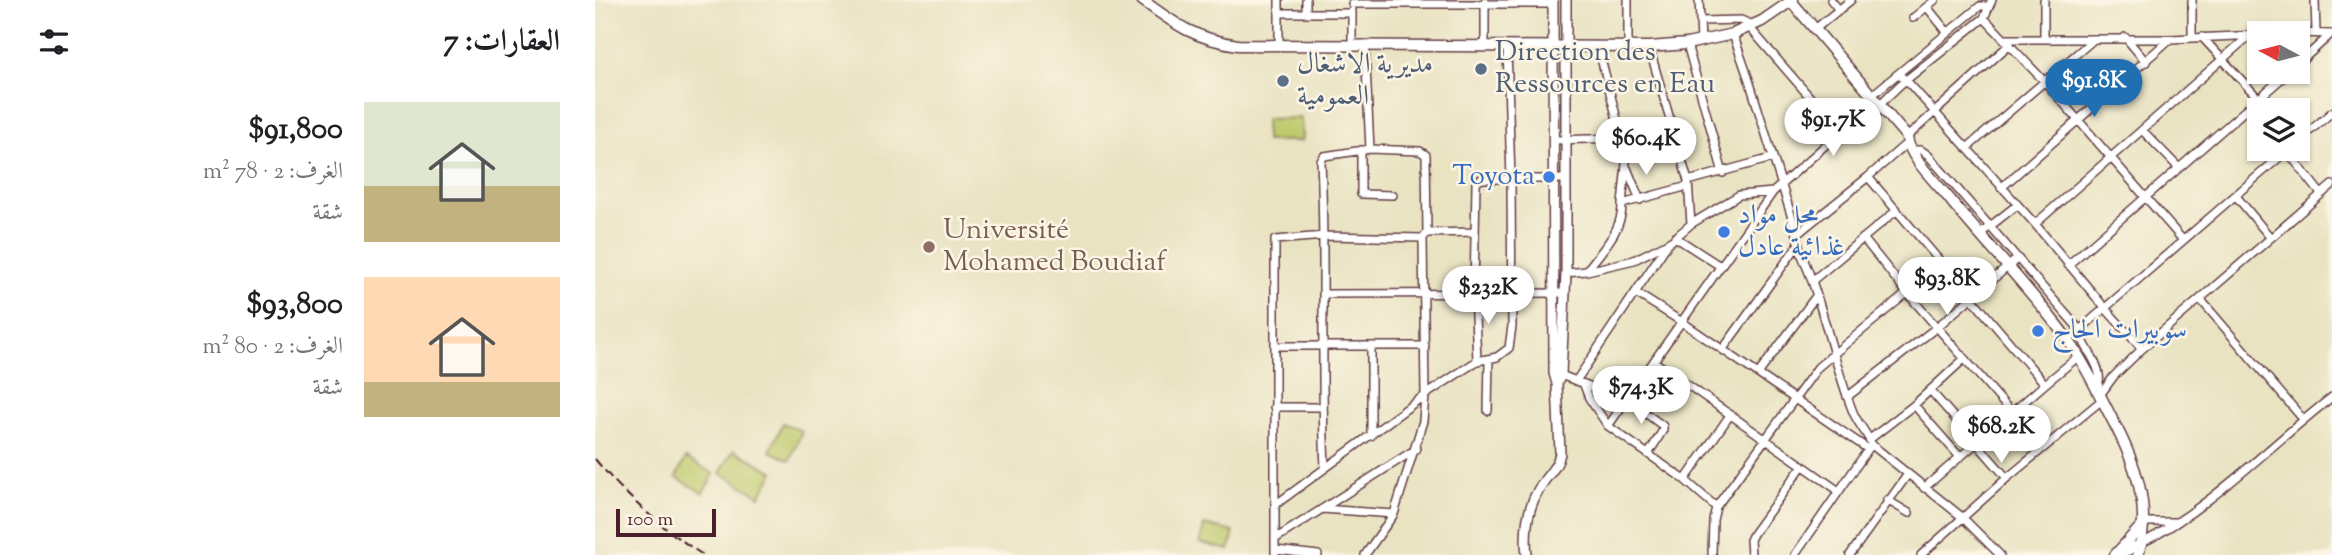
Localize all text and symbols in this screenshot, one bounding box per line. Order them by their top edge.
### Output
text: العقارات: 7 [444,21,560,64]
north arrow [2247,21,2310,84]
map controls [2247,21,2310,161]
icon: filters [35,23,73,61]
place label: Direction des Ressources en Eau [1495,33,1715,105]
place label: مديرية الاشغال العمومية [1297,45,1433,117]
pin: $91.8K [2037,60,2151,119]
marker: Direction des Ressources en Eau [1473,61,1489,77]
text: $91.8K [2061,65,2127,98]
marker: مديرية الاشغال العمومية [1275,73,1291,89]
button: layers [2247,98,2310,161]
pin: $91.7K [1776,99,1890,158]
text: $91.7K [1800,104,1866,137]
text: $91,800 [248,109,343,152]
pin: $60.4K [1589,118,1703,177]
text: $60.4K [1611,123,1681,156]
icon: home [420,130,504,214]
text: الغرف: 2 · 78 m² [203,156,343,189]
place label: Toyota [1452,157,1535,197]
marker: Toyota [1541,169,1557,185]
place label: محل مواد غذائية عادل [1738,196,1845,268]
text: شقة [313,197,343,230]
place label: Université Mohamed Boudiaf [943,211,1167,283]
marker: محل مواد غذائية عادل [1716,224,1732,240]
marker: Université Mohamed Boudiaf [921,239,937,255]
pin: $93.8K [1890,258,2004,317]
text: $93.8K [1914,263,1980,296]
pin: $232K [1439,266,1537,326]
text: $232K [1458,272,1518,305]
text: $93,800 [246,284,343,327]
icon: home [420,305,504,389]
place label: سوبيرات الحاج [2052,311,2187,354]
marker: سوبيرات الحاج [2030,323,2046,339]
text: الغرف: 2 · 80 m² [202,331,343,364]
pin: $74.3K [1584,366,1698,426]
text: شقة [313,372,343,405]
text: $74.3K [1608,372,1674,405]
pin: $68.2K [1944,406,2058,465]
text: $68.2K [1967,411,2035,444]
scale bar [616,506,716,538]
text: 100 m [627,507,673,534]

